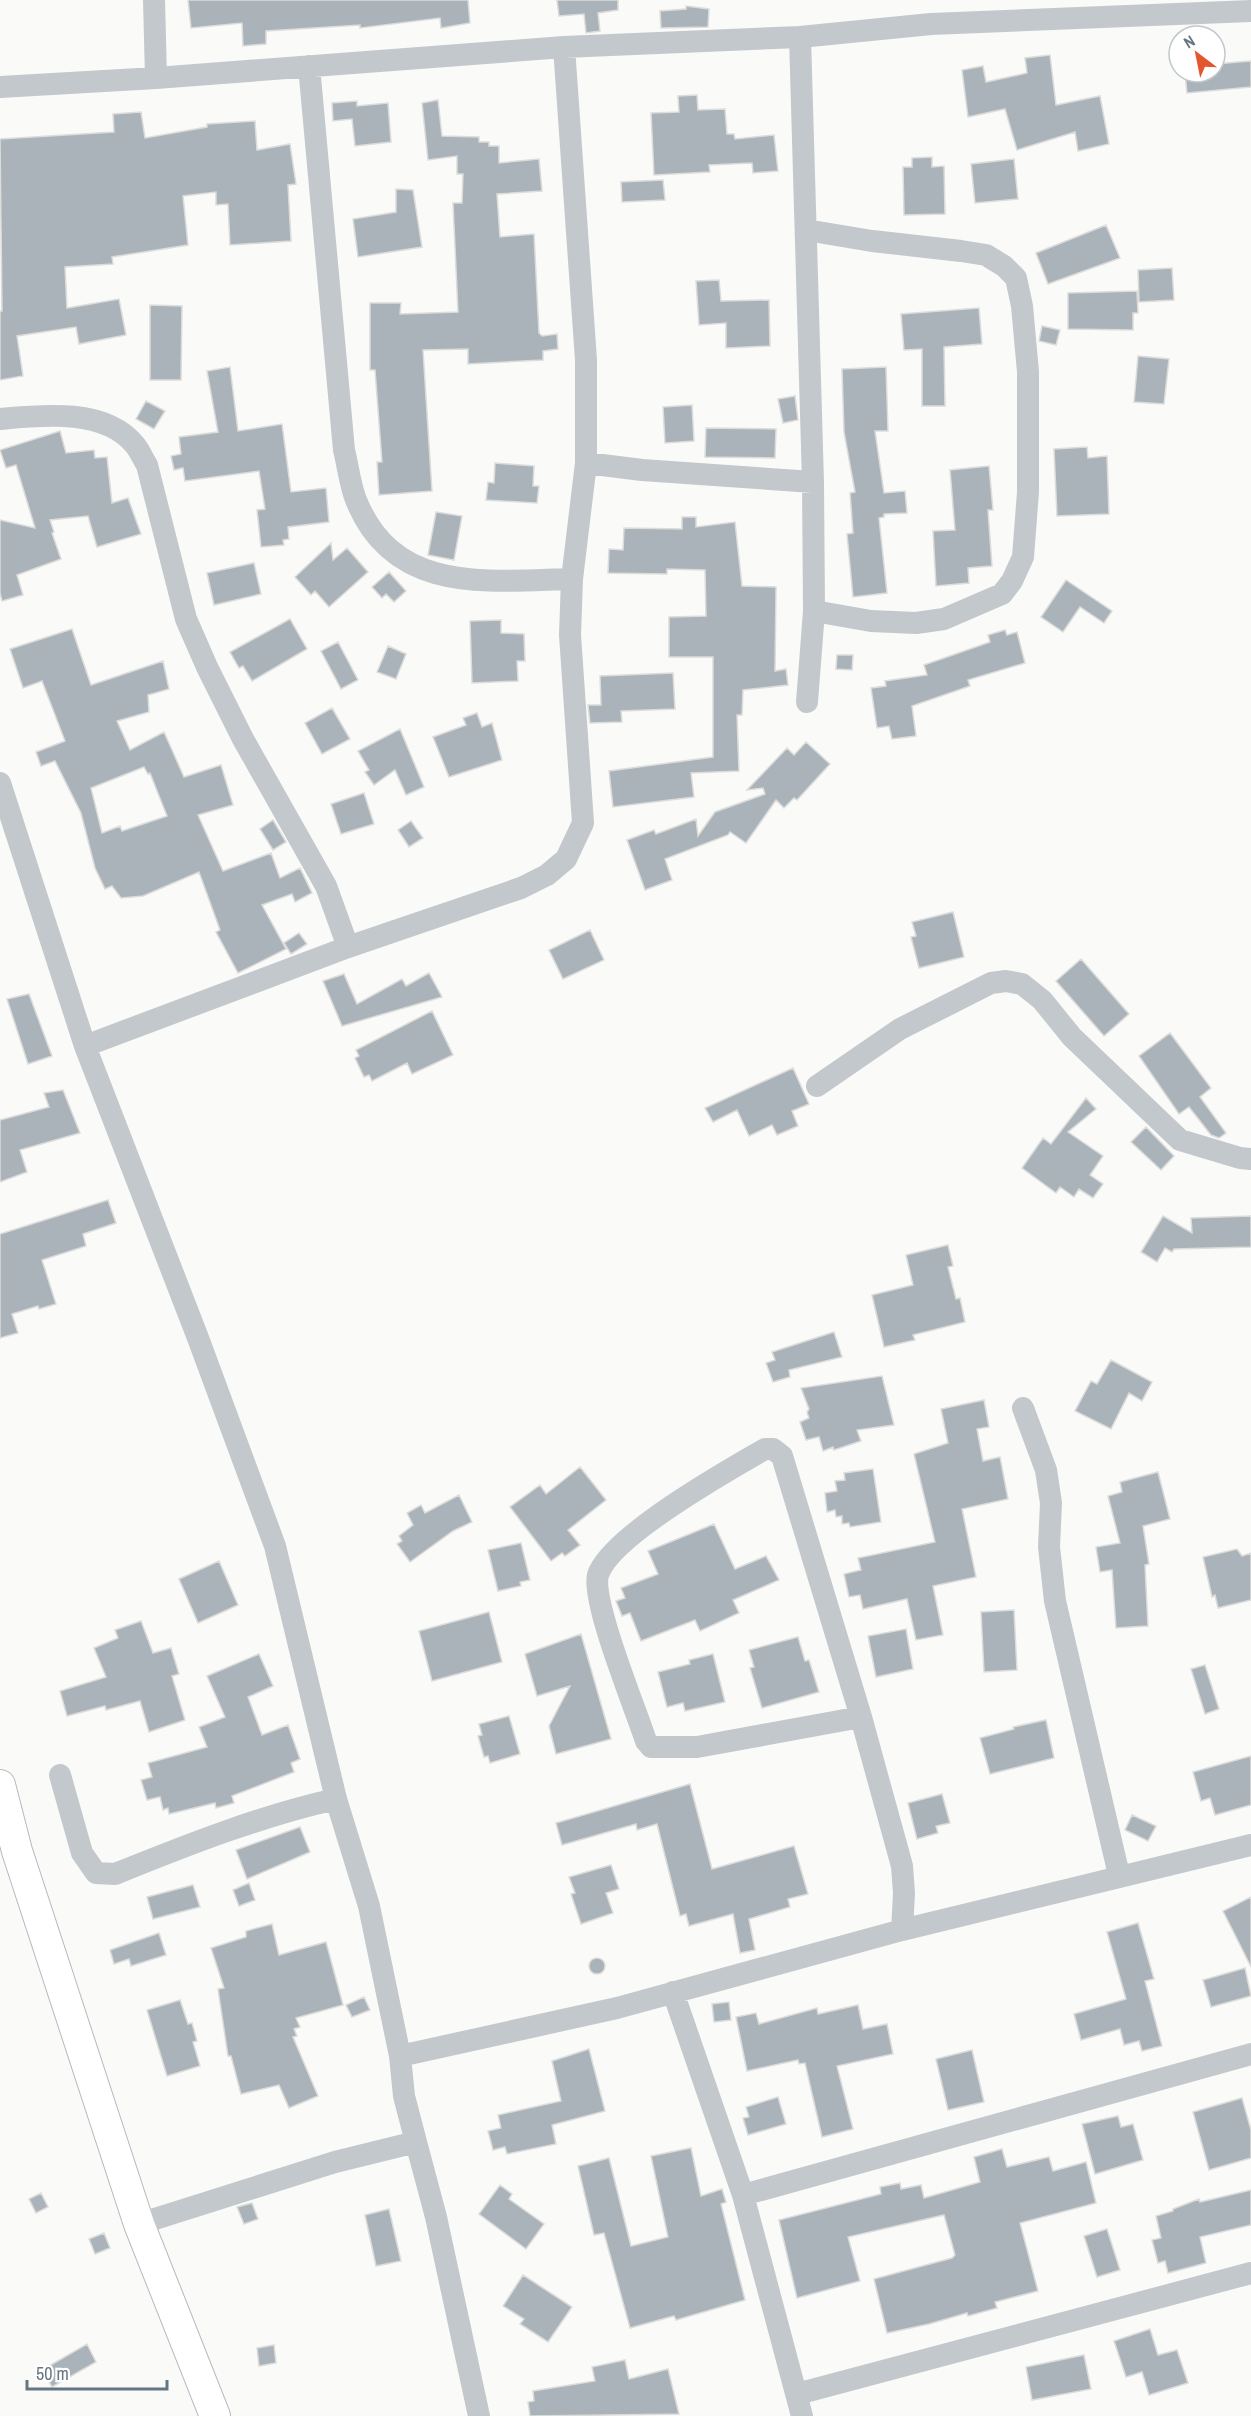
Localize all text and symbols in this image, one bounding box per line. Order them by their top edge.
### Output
north arrow [1167,24,1227,84]
text: N [1179,29,1199,53]
scale bar [27,2353,166,2391]
text: 50 m [36,2361,69,2386]

